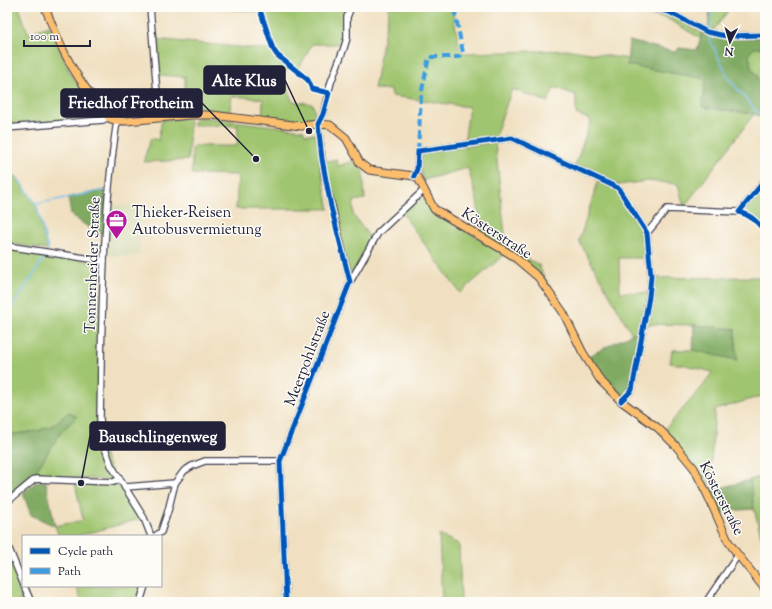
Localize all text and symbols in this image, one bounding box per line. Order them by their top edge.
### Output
scale bar [24,22,90,48]
north arrow [710,22,750,62]
text: 100 m [30,28,59,46]
text: N [724,43,735,59]
callout: Alte Klus [204,66,285,94]
text: Alte Klus [211,71,277,94]
callout: Friedhof Frotheim [61,89,202,117]
text: Friedhof Frotheim [68,93,195,116]
street label: Tonnenheider Straße [81,197,106,334]
place label: Thieker-Reisen Autobusvermietung [132,203,262,241]
street label: Kösterstraße [457,204,536,265]
office icon: Thieker-Reisen Autobusvermietung [104,208,130,241]
street label: Meerpohlstraße [280,308,336,409]
callout: Bauschlingenweg [90,422,225,450]
text: Bauschlingenweg [99,427,217,450]
street label: Kösterstraße [693,458,748,539]
legend [22,535,162,587]
text: Cycle path [58,543,113,561]
text: Path [58,563,81,581]

